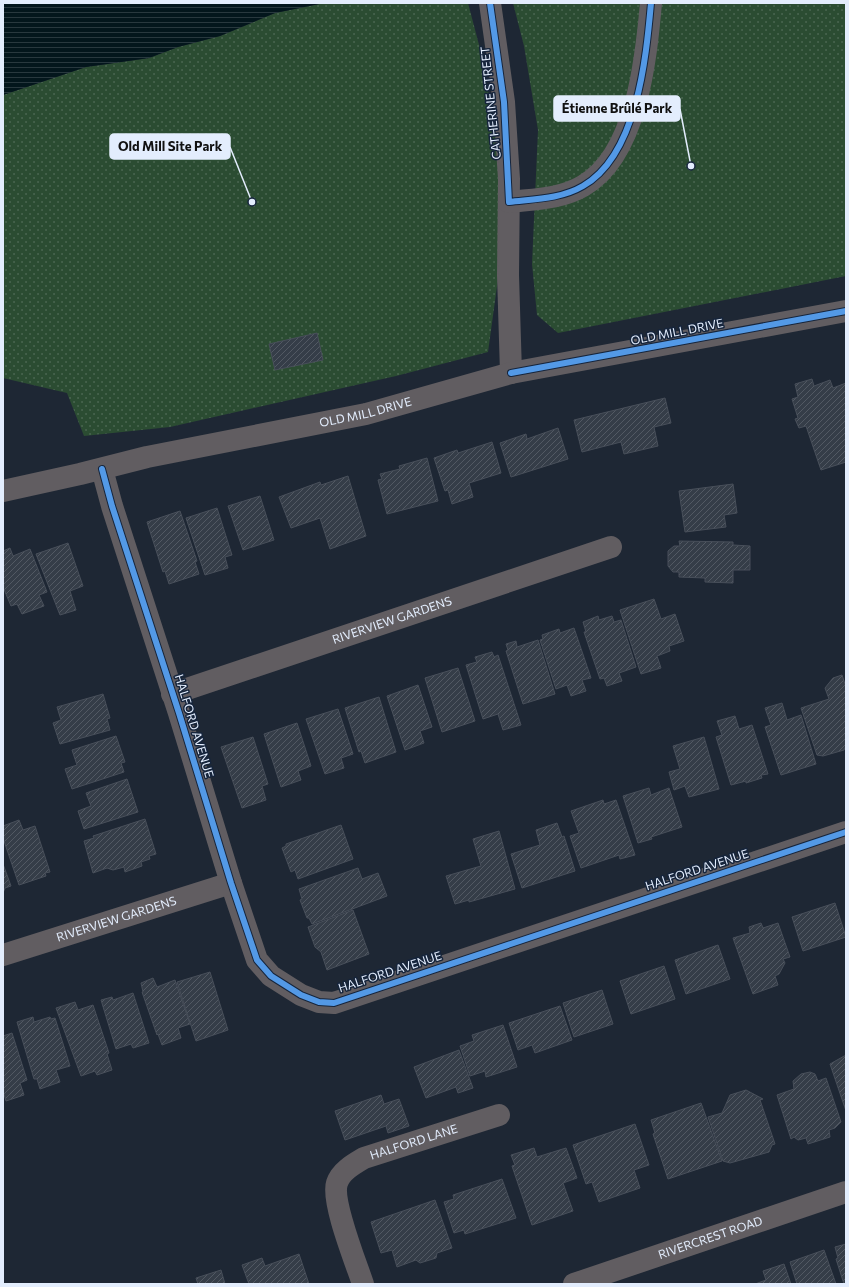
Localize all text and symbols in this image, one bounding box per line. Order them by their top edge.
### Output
street label: CATHERINE STREET [477,46,503,160]
callout: Étienne Brûlé Park [554,96,680,121]
text: Étienne Brûlé Park [562,100,673,116]
callout: Old Mill Site Park [110,134,230,159]
text: Old Mill Site Park [118,138,223,154]
street label: OLD MILL DRIVE [629,315,724,347]
street label: OLD MILL DRIVE [318,394,413,429]
street label: RIVERVIEW GARDENS [330,593,453,646]
street label: HALFORD AVENUE [173,672,217,779]
street label: HALFORD AVENUE [643,846,750,892]
street label: RIVERVIEW GARDENS [54,893,178,944]
street label: HALFORD AVENUE [336,948,443,994]
street label: HALFORD LANE [368,1121,459,1162]
street label: RIVERCREST ROAD [656,1213,764,1261]

